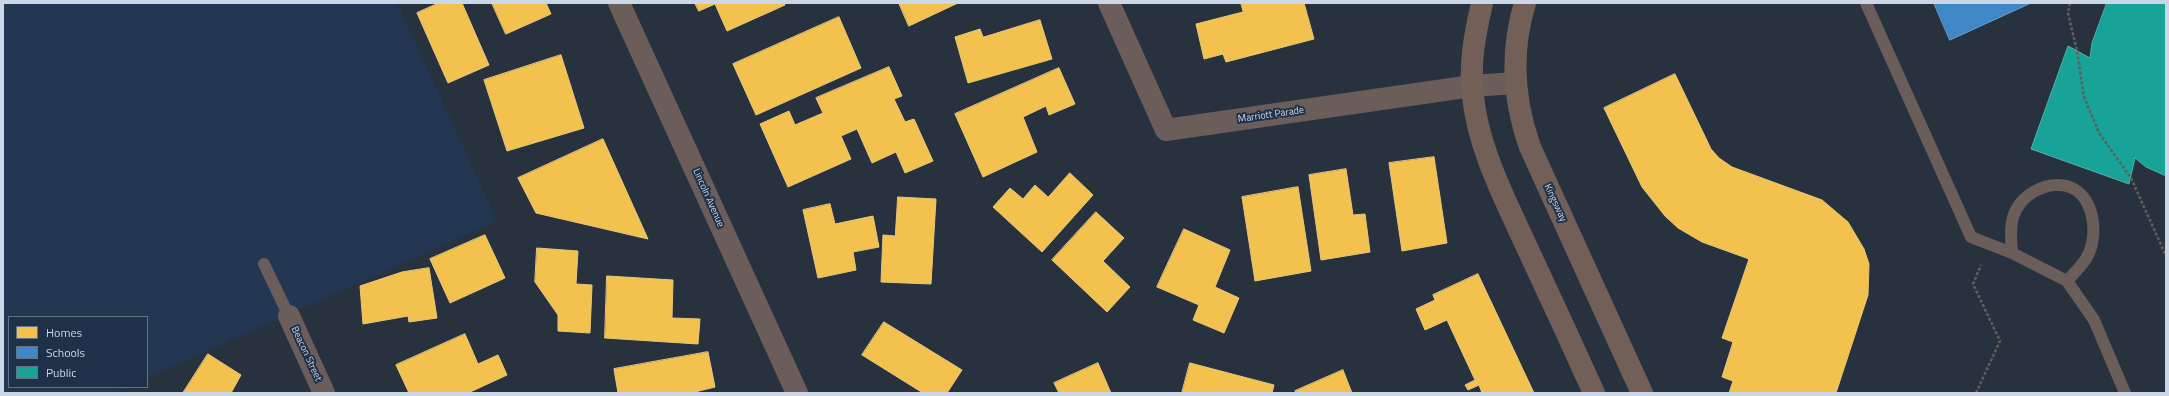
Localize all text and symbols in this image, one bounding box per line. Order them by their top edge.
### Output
street label: Marriott Parade [1237,104,1305,126]
street label: Lincoln Avenue [690,167,726,229]
street label: Kingsway [1541,182,1569,224]
legend [8,316,148,388]
text: Homes [46,323,82,342]
street label: Beacon Street [288,325,324,383]
text: Schools [46,343,85,362]
text: Public [46,363,76,382]

